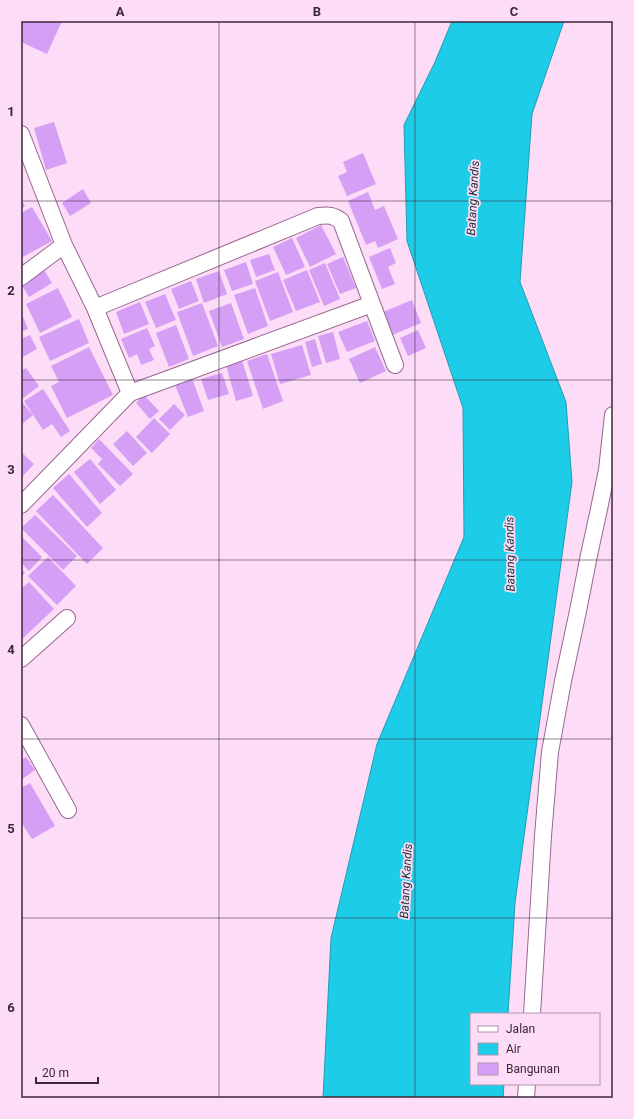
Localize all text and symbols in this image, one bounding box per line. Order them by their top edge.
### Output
text: A [116,4,125,19]
text: B [313,4,321,19]
text: C [510,4,519,19]
text: 1 [7,104,15,119]
water label: Batang Kandis [464,160,482,236]
text: 2 [7,283,15,298]
text: 3 [7,462,15,477]
water label: Batang Kandis [502,516,518,592]
text: 4 [7,642,15,657]
text: 5 [7,821,15,836]
water label: Batang Kandis [397,843,415,919]
text: 6 [7,1000,15,1015]
legend [470,1013,600,1085]
text: Jalan [506,1022,535,1036]
text: Air [506,1042,521,1056]
scale bar [36,1059,98,1085]
text: Bangunan [506,1062,560,1076]
text: 20 m [42,1066,69,1080]

